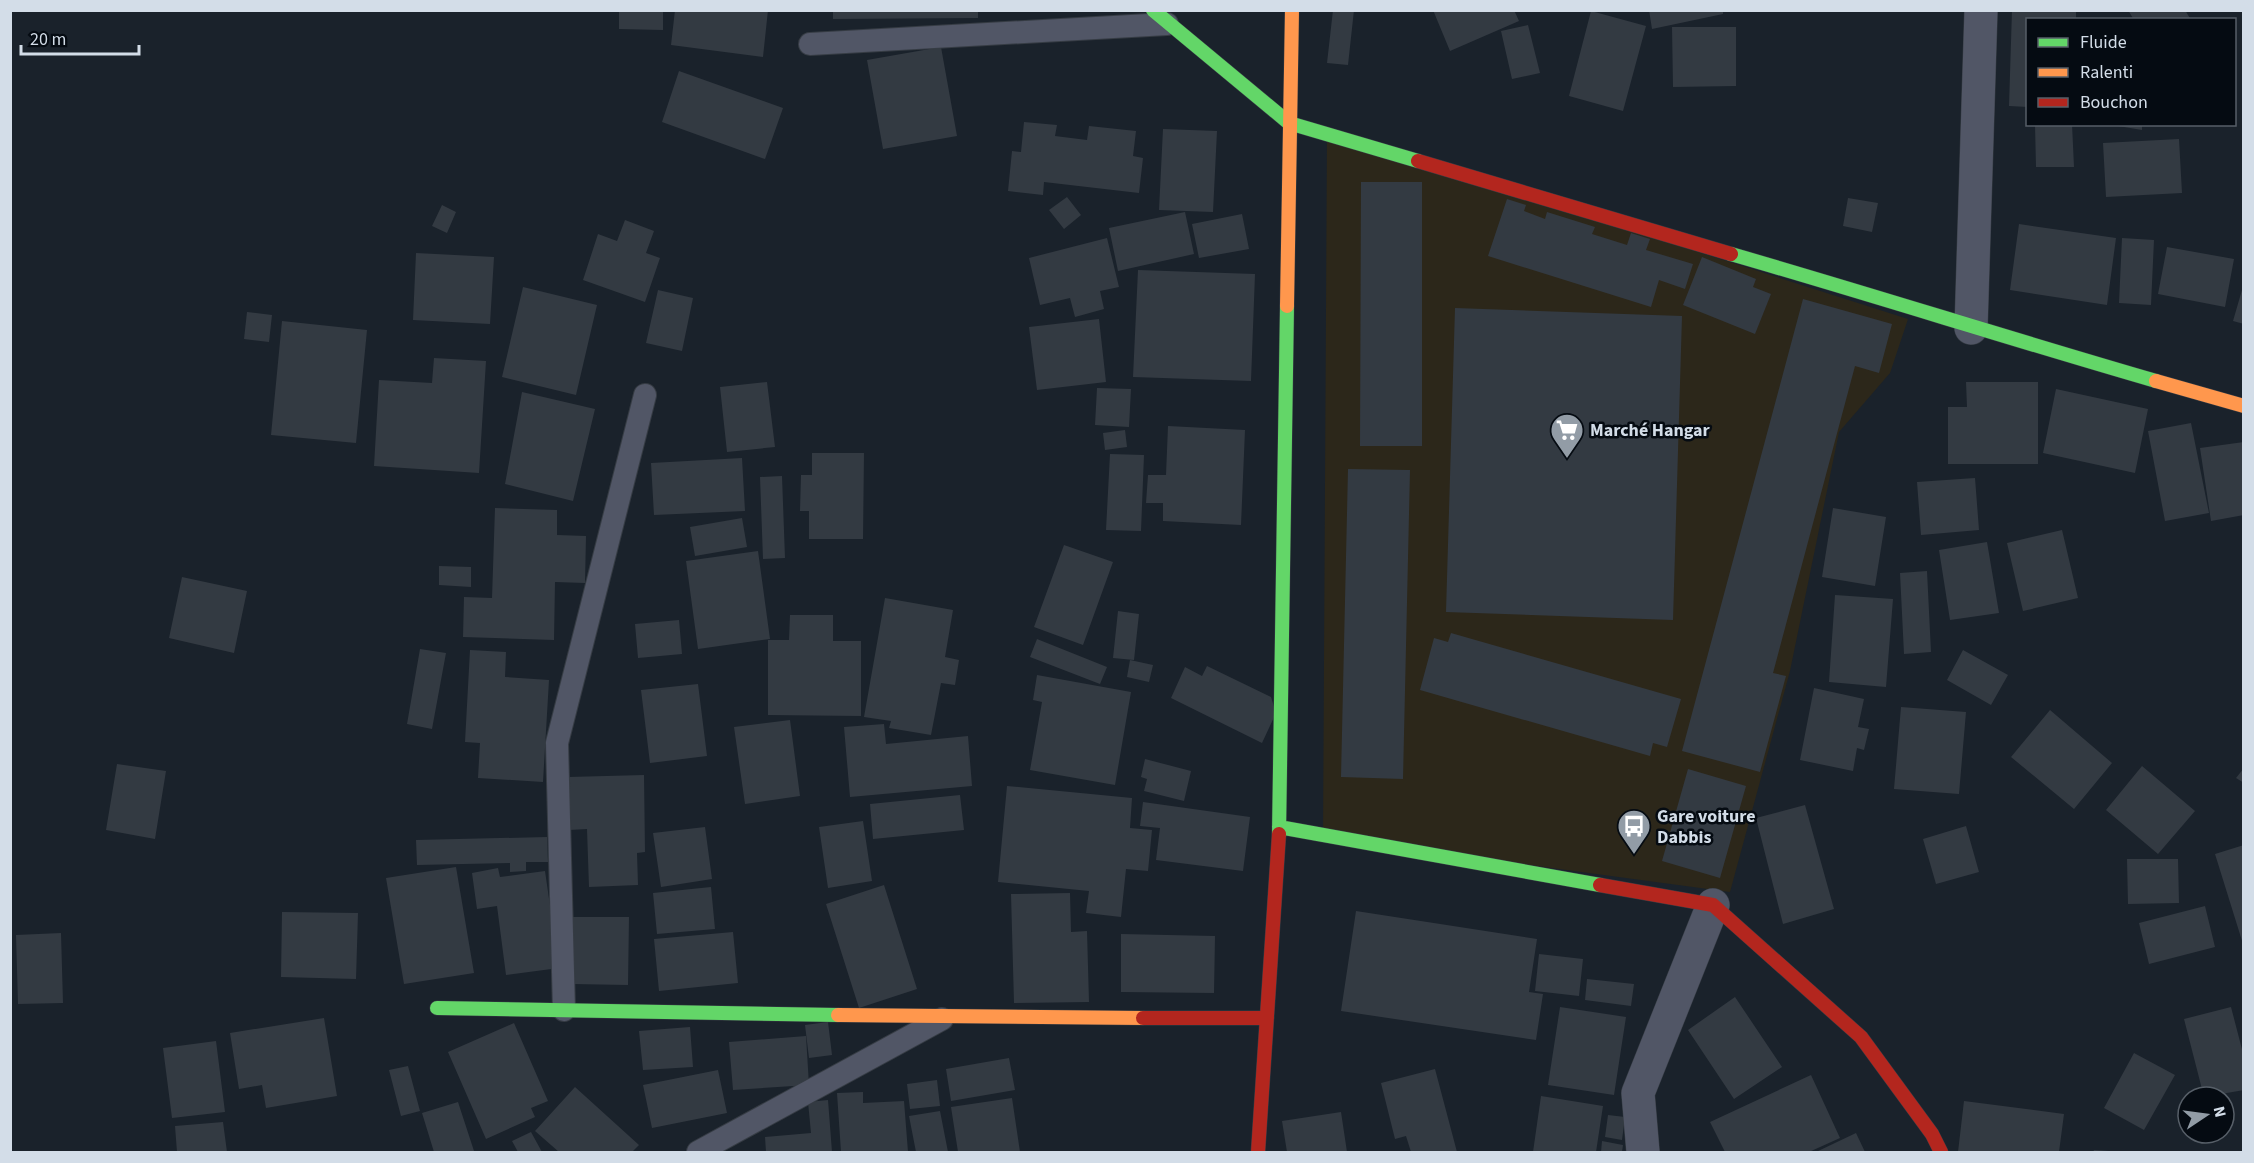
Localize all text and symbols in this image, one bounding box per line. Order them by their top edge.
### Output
scale bar [21,18,140,56]
legend [2026,18,2236,126]
text: 20 m [30,27,66,52]
text: Fluide [2080,30,2127,55]
text: Ralenti [2080,60,2133,85]
text: Bouchon [2080,90,2148,115]
supermarket icon: Marché Hangar [1549,412,1585,459]
place label: Marché Hangar [1590,418,1710,443]
place label: Gare voiture Dabbis [1657,804,1756,850]
bus stop icon: Gare voiture Dabbis [1616,808,1652,855]
north arrow [2176,1085,2236,1145]
text: N [2208,1104,2232,1120]

